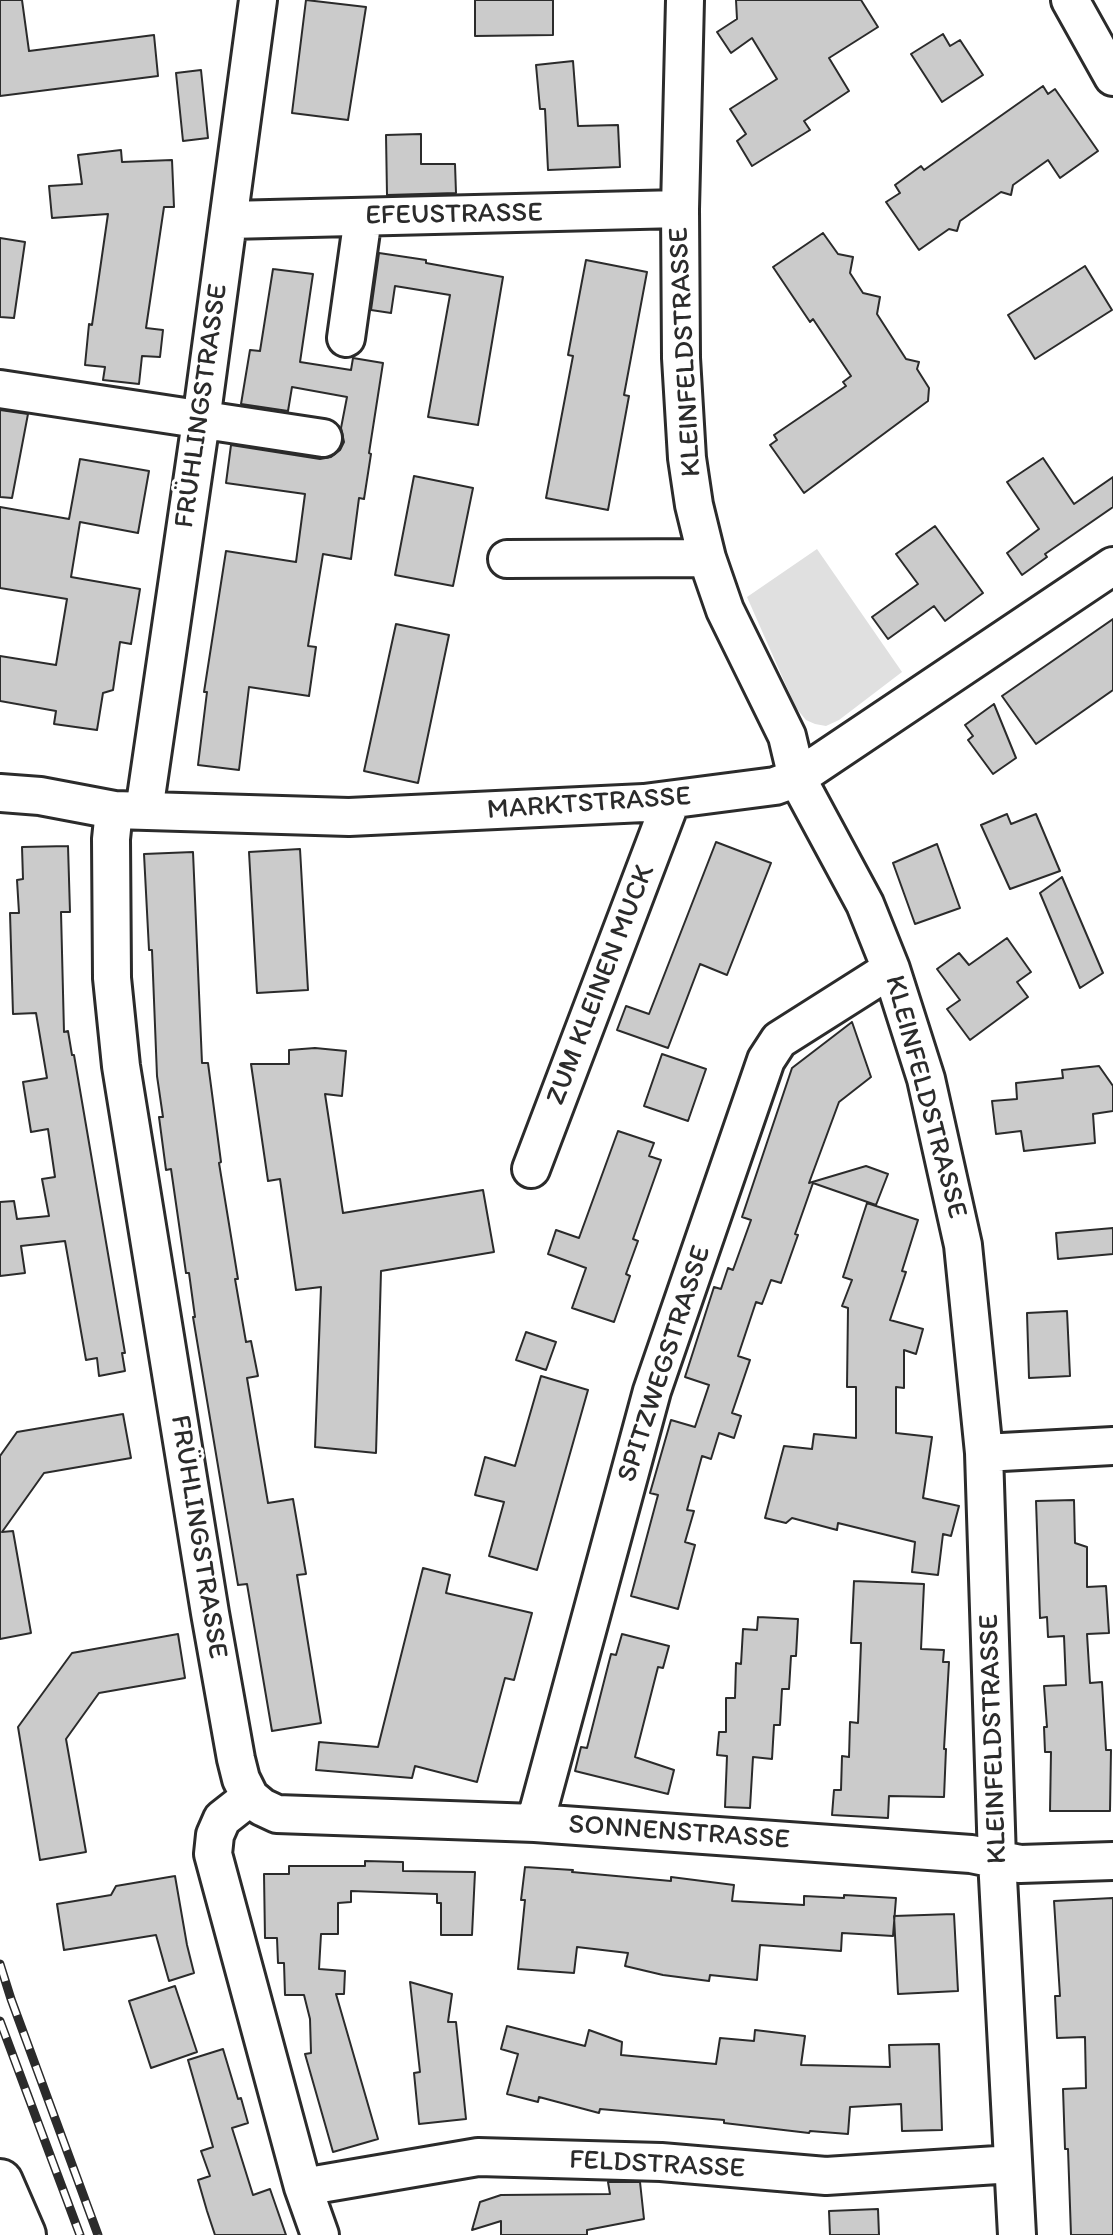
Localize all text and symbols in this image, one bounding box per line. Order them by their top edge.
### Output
street label: EFEUSTRASSE [365,197,543,233]
street label: KLEINFELDSTRASSE [663,226,709,478]
street label: FRÜHLINGSTRASSE [168,282,236,530]
street label: MARKTSTRASSE [486,780,692,828]
street label: ZUM KLEINEN MUCK [540,860,662,1110]
street label: KLEINFELDSTRASSE [876,972,974,1222]
street label: SPITZWEGSTRASSE [611,1242,719,1486]
street label: FRÜHLINGSTRASSE [162,1413,234,1661]
street label: KLEINFELDSTRASSE [973,1614,1015,1864]
street label: SONNENSTRASSE [567,1809,791,1857]
street label: FELDSTRASSE [568,2144,746,2186]

